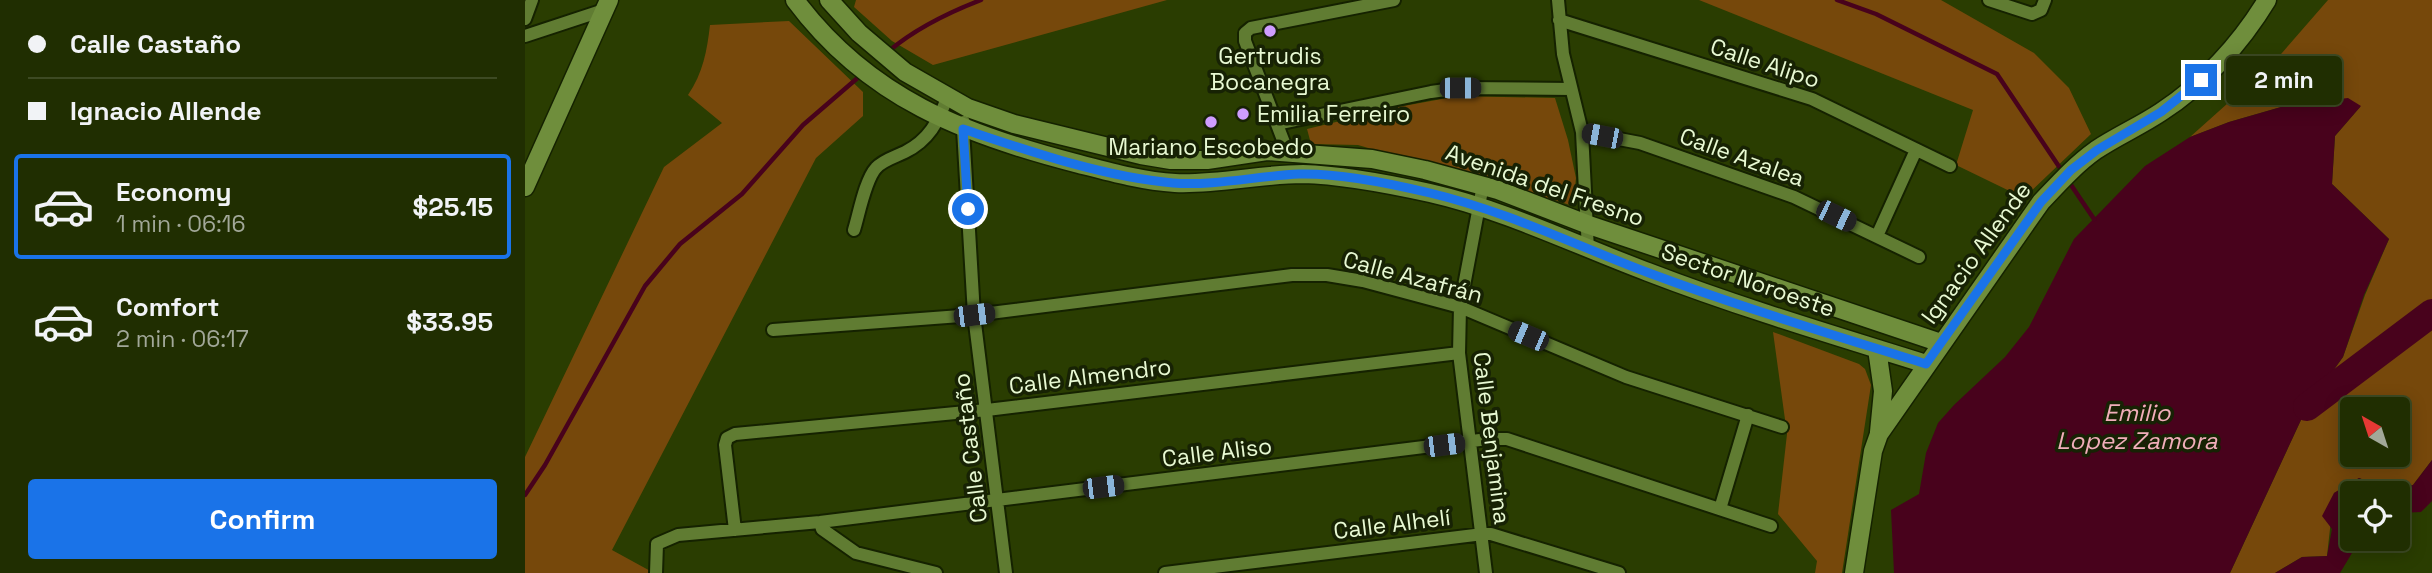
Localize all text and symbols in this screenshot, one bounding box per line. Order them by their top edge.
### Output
marker: Gertrudis Bocanegra [1262,23,1278,39]
text: Calle Castaño [70,27,241,61]
street label: Calle Alipo [1707,31,1823,95]
place label: Gertrudis Bocanegra [1210,41,1330,97]
callout: 2 min [2225,56,2341,104]
route end [2185,64,2217,96]
text: 2 min [2254,65,2314,95]
car [1440,78,1482,99]
text: Ignacio Allende [70,94,262,128]
place label: Emilia Ferreiro [1257,99,1410,129]
marker: Emilia Ferreiro [1235,106,1251,122]
marker: Mariano Escobedo [1203,114,1219,130]
street label: Calle Azalea [1676,121,1808,193]
car [1580,122,1625,150]
place label: Mariano Escobedo [1108,132,1314,162]
street label: Avenida del Fresno [1442,137,1648,233]
icon: car [32,175,95,238]
text: Economy [116,175,232,209]
street label: Ignacio Allende [1914,176,2038,330]
text: $25.15 [412,190,493,224]
route start [952,193,984,225]
car [1813,197,1860,235]
text: 1 min · 06:16 [116,209,246,239]
street label: Sector Noroeste [1657,236,1839,324]
street label: Calle Azafrán [1340,244,1486,310]
icon: car [32,290,95,353]
text: Comfort [116,290,219,324]
car [952,302,997,328]
text: $33.95 [406,305,493,339]
car [1505,318,1552,354]
text: 2 min · 06:17 [116,324,249,354]
street label: Calle Benjamina [1467,350,1517,526]
street label: Calle Almendro [1007,351,1173,401]
street label: Calle Castaño [946,371,994,525]
water label: Emilio Lopez Zamora [2056,397,2218,456]
north arrow [2340,397,2410,467]
map controls [2340,397,2410,551]
street label: Calle Aliso [1160,430,1274,474]
car [1422,432,1467,458]
car [1081,474,1126,500]
button: Confirm [28,479,497,559]
button: locate [2340,481,2410,551]
street label: Calle Alhelí [1332,502,1453,546]

